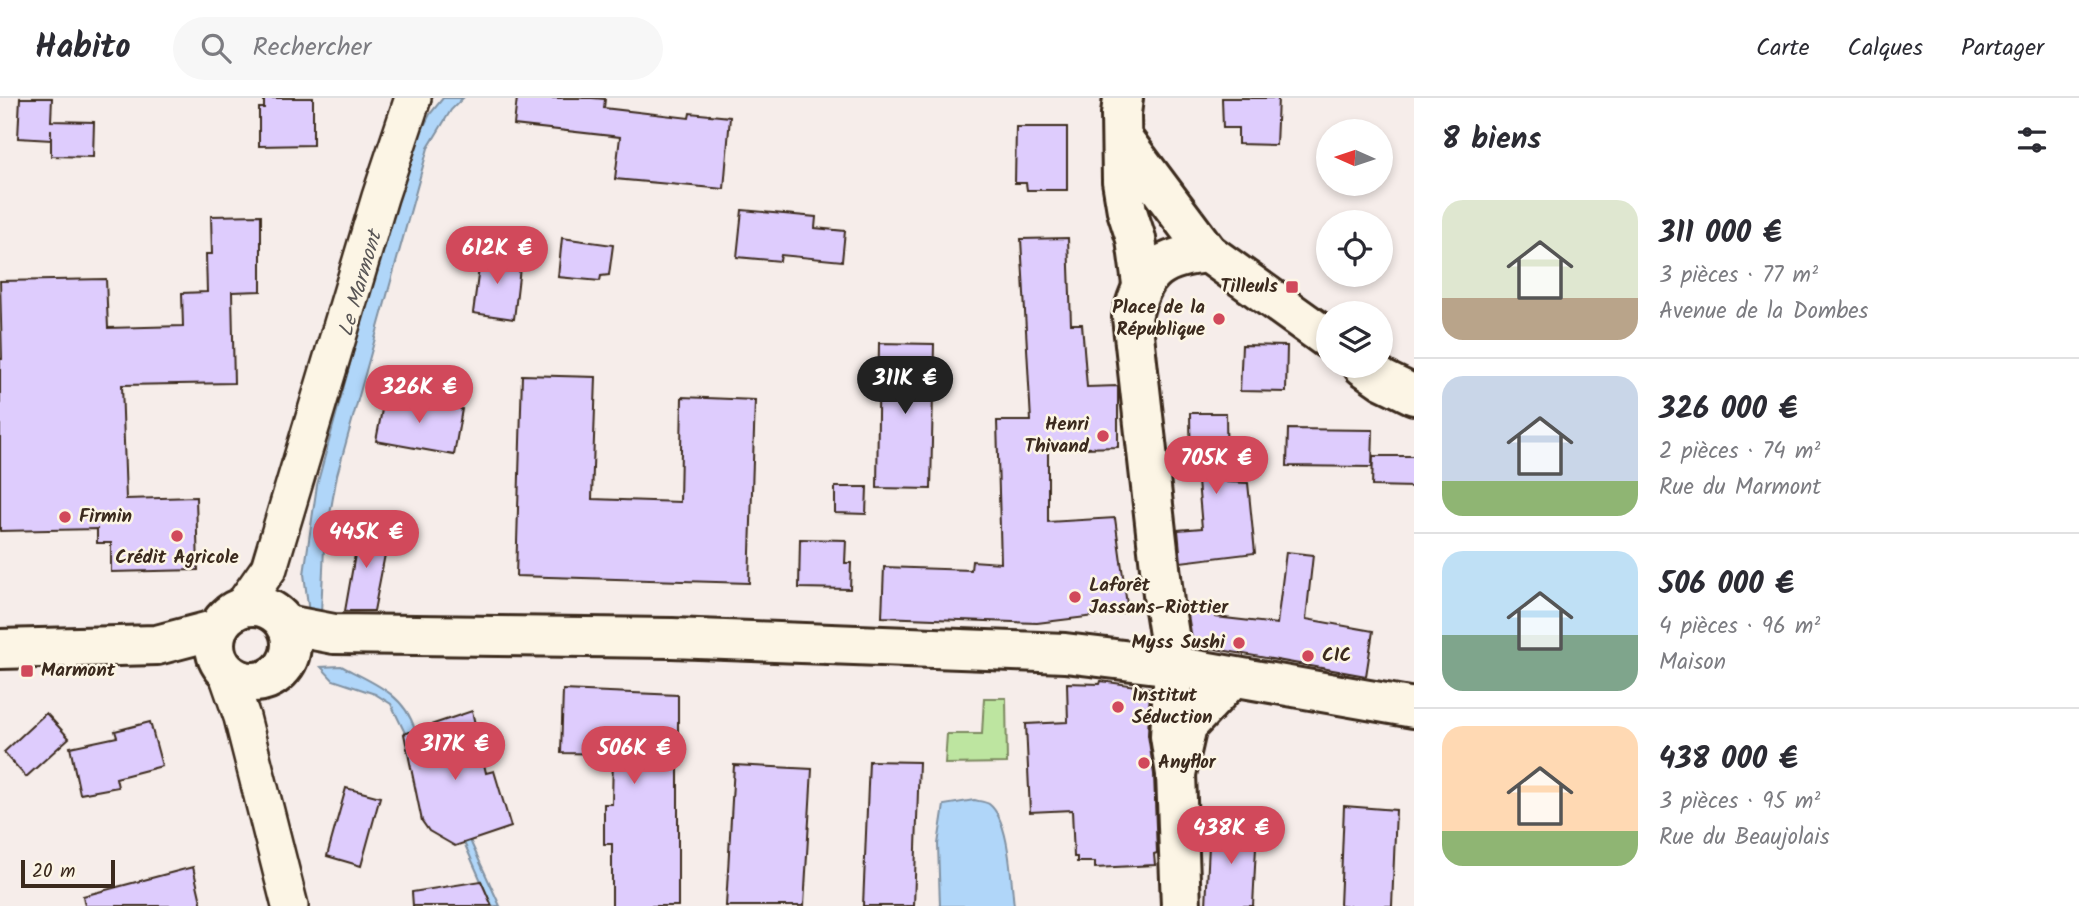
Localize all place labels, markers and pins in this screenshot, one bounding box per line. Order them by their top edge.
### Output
pin: 612K € [440,226,554,286]
place label: Tilleuls [1220,272,1278,302]
marker: Tilleuls [1284,279,1300,295]
place label: Place de la République [1112,293,1205,345]
marker: Place de la République [1211,311,1227,327]
pin: 311K € [848,356,962,416]
pin: 326K € [362,366,476,425]
place label: Henri Thivand [1025,410,1090,462]
marker: Henri Thivand [1095,428,1111,444]
pin: 705K € [1159,436,1273,496]
place label: Firmin [79,502,132,532]
marker: Firmin [57,509,73,525]
pin: 445K € [309,510,423,570]
marker: Crédit Agricole [169,528,185,544]
place label: Crédit Agricole [115,543,239,573]
place label: Laforêt Jassans-Riottier [1089,571,1229,623]
marker: Laforêt Jassans-Riottier [1067,589,1083,605]
place label: Myss Sushi [1131,628,1226,658]
marker: Myss Sushi [1231,635,1247,651]
place label: CIC [1322,641,1351,671]
marker: CIC [1300,648,1316,664]
place label: Marmont [41,656,116,686]
marker: Marmont [19,663,35,679]
place label: Institut Séduction [1132,681,1213,733]
marker: Institut Séduction [1110,699,1126,715]
pin: 317K € [398,722,512,782]
pin: 506K € [577,726,691,786]
place label: Anyflor [1158,748,1217,778]
marker: Anyflor [1136,755,1152,771]
pin: 438K € [1174,806,1288,866]

